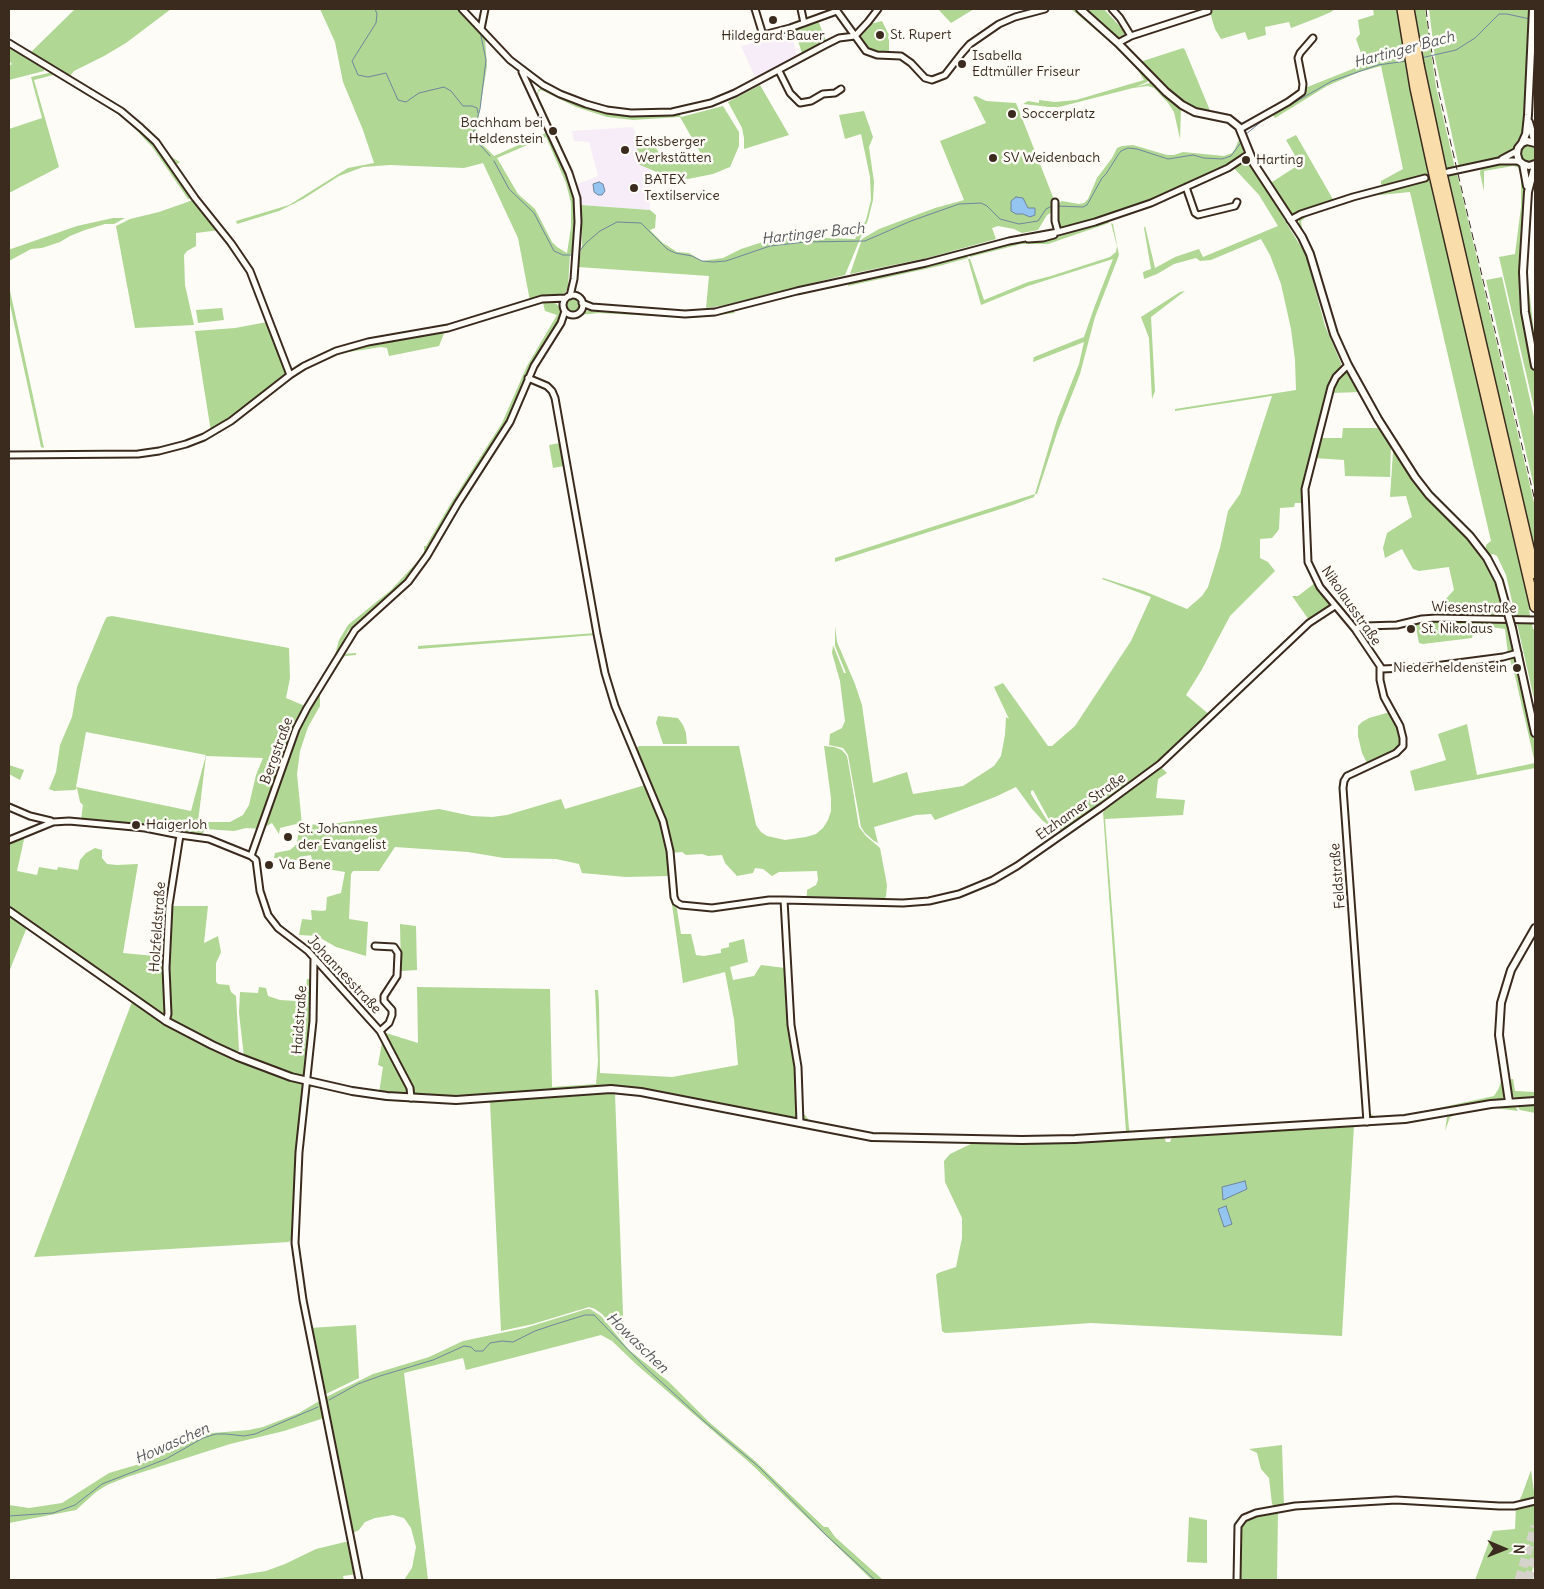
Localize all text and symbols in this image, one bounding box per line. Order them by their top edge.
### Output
marker: Hildegard Bauer [767,14,779,26]
place label: St. Rupert [890,27,951,43]
place label: Hildegard Bauer [721,28,825,44]
water label: Hartinger Bach [1352,28,1456,72]
marker: St. Rupert [874,29,886,41]
place label: Isabella Edtmüller Friseur [972,48,1080,80]
marker: Isabella Edtmüller Friseur [956,58,968,70]
place label: Soccerplatz [1022,106,1095,122]
marker: Soccerplatz [1006,108,1018,120]
place label: Bachham bei Heldenstein [461,115,543,148]
marker: Bachham bei Heldenstein [547,125,559,137]
place label: Ecksberger Werkstätten [635,134,712,166]
marker: Ecksberger Werkstätten [619,144,631,156]
place label: SV Weidenbach [1003,150,1100,166]
marker: SV Weidenbach [987,152,999,164]
place label: Harting [1256,152,1304,168]
marker: Harting [1240,154,1252,166]
place label: BATEX Textilservice [644,172,720,204]
marker: BATEX Textilservice [628,182,640,194]
water label: Hartinger Bach [761,220,865,248]
street label: Nikolausstraße [1317,563,1385,649]
street label: Wiesenstraße [1431,599,1517,617]
place label: St. Nikolaus [1421,621,1493,637]
marker: St. Nikolaus [1405,623,1417,635]
place label: Niederheldenstein [1393,660,1507,676]
marker: Niederheldenstein [1511,662,1523,674]
street label: Bergstraße [257,715,297,787]
street label: Etzhamer Straße [1033,770,1129,844]
place label: Haigerloh [146,817,207,833]
marker: Haigerloh [130,819,142,831]
place label: St. Johannes der Evangelist [298,821,386,854]
marker: St. Johannes der Evangelist [282,831,294,843]
street label: Feldstraße [1327,842,1349,910]
place label: Va Bene [279,857,331,873]
marker: Va Bene [263,859,275,871]
street label: Holzfeldstraße [146,881,170,973]
street label: Johannesstraße [303,932,385,1018]
street label: Haidstraße [289,985,311,1055]
water label: Howaschen [602,1309,672,1377]
water label: Howaschen [132,1420,212,1468]
north arrow [1479,1524,1529,1574]
text: N [1510,1544,1528,1554]

